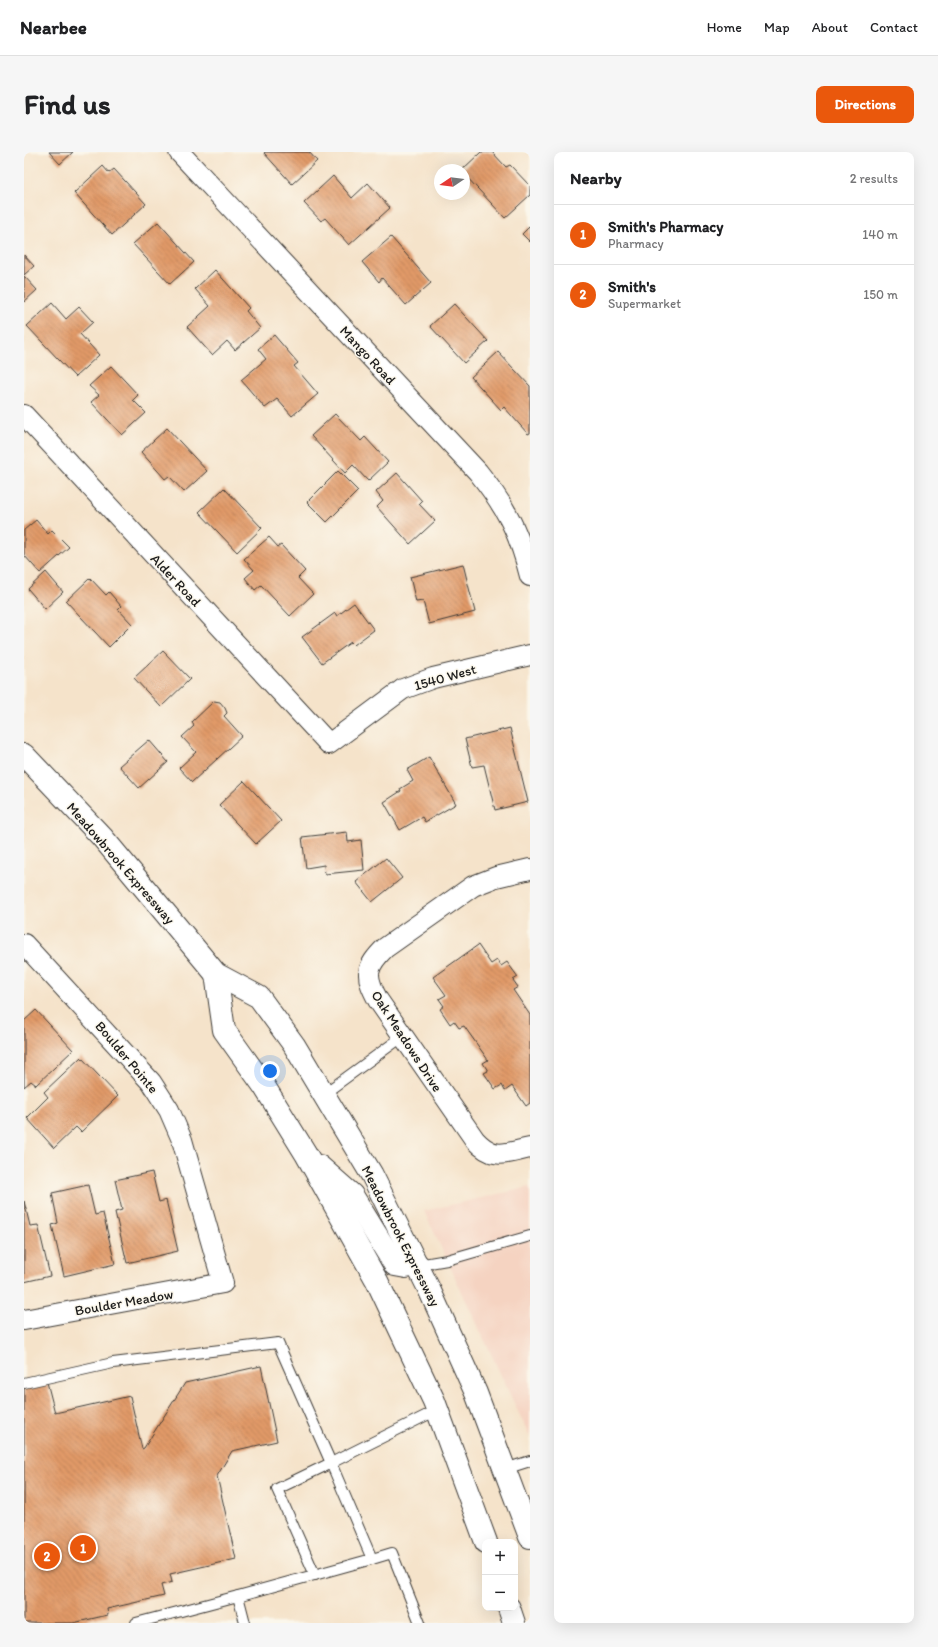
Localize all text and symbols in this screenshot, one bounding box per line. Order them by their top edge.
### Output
text: Nearbee [20,16,87,39]
text: Home [707,19,742,36]
text: Map [764,19,790,36]
text: About [812,19,848,36]
text: Contact [870,19,918,36]
button: Directions [816,86,914,123]
text: Find us [24,87,111,121]
north arrow [434,164,470,200]
text: Nearby [570,168,622,188]
text: 2 results [850,171,898,186]
text: Smith's Pharmacy [608,218,723,236]
text: 1 [580,227,586,242]
text: 140 m [862,227,898,242]
text: Pharmacy [608,236,664,251]
text: Smith's [608,278,656,296]
text: 2 [580,287,586,302]
text: 150 m [863,287,898,302]
text: Supermarket [608,296,681,311]
street label: Mango Road [336,322,399,389]
street label: Alder Road [147,550,205,611]
street label: 1540 West [412,661,478,694]
street label: Meadowbrook Expressway [63,799,178,928]
street label: Oak Meadows Drive [367,987,446,1095]
street label: Boulder Pointe [92,1018,162,1097]
your location [260,1061,280,1081]
street label: Meadowbrook Expressway [358,1163,444,1310]
street label: Boulder Meadow [74,1285,175,1320]
pin: 1 [70,1533,96,1563]
map controls [482,1539,518,1611]
button: + [482,1539,518,1575]
pin: 2 [34,1541,60,1571]
button: − [482,1575,518,1611]

